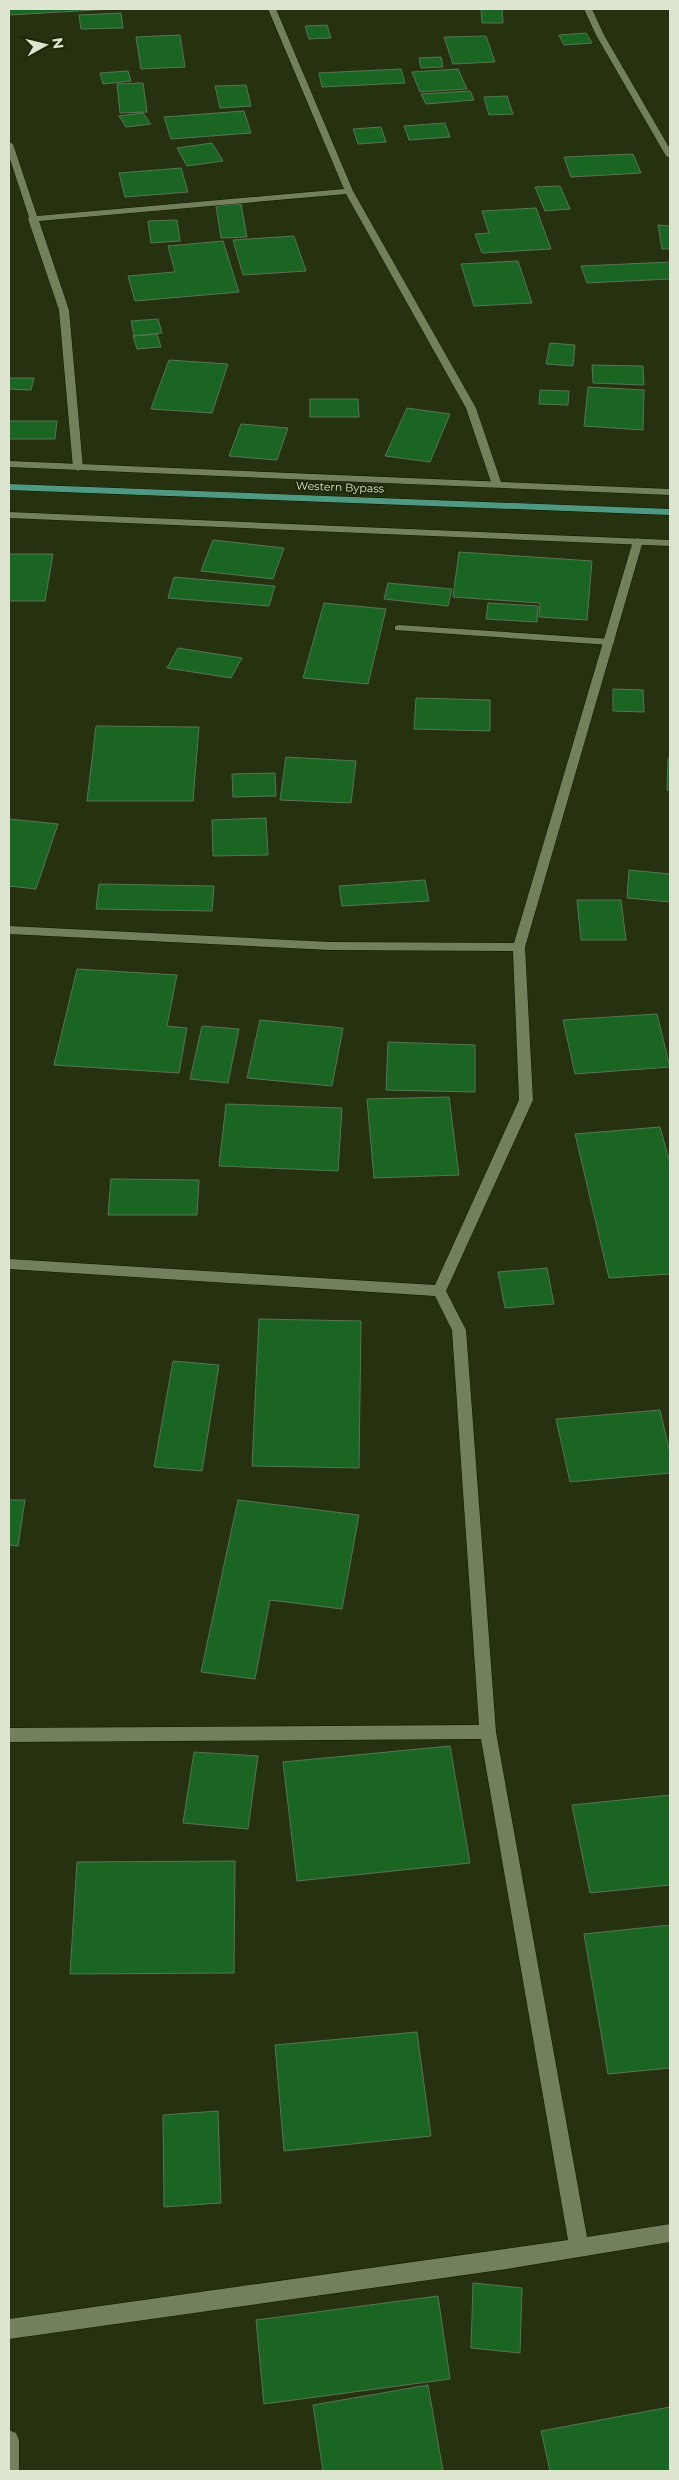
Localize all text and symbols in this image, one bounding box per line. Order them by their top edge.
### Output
north arrow [20,20,70,70]
text: N [48,36,68,50]
street label: Western Bypass [296,478,385,496]

